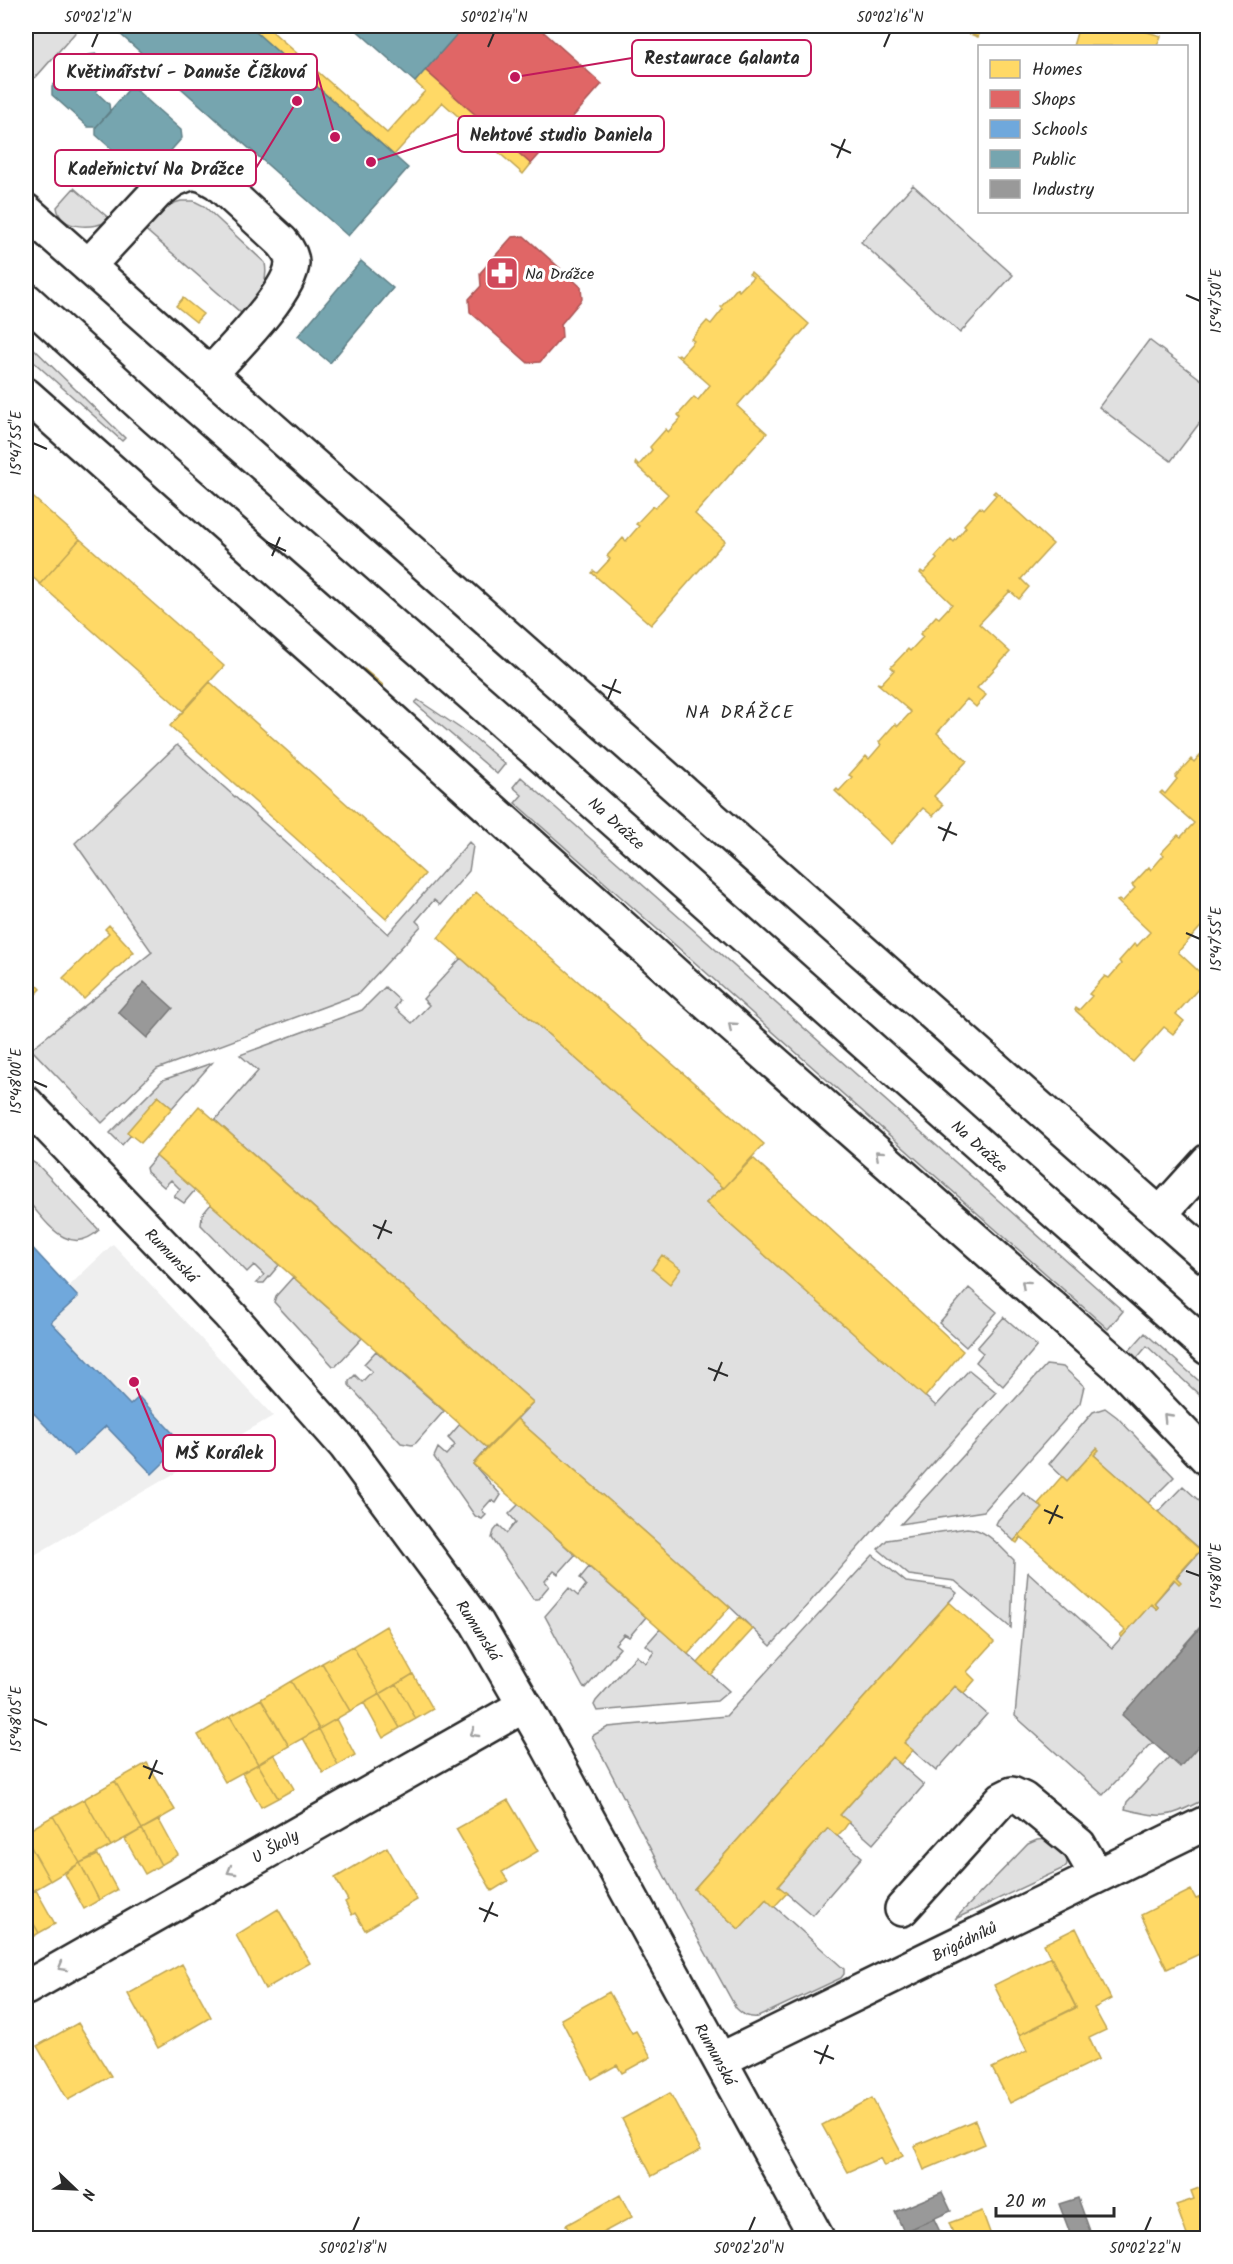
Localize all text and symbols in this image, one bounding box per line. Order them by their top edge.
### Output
text: 50°02'12"N [64,6,132,30]
text: 50°02'14"N [460,6,528,30]
text: 50°02'16"N [856,6,924,30]
callout: Restaurace Galanta [632,40,811,76]
text: Restaurace Galanta [644,45,800,74]
legend [978,45,1188,213]
callout: Květinářství - Danuše Čížková [54,54,317,90]
text: Homes [1032,56,1083,85]
text: Květinářství - Danuše Čížková [66,59,308,88]
text: Shops [1032,86,1076,115]
callout: Nehtové studio Daniela [458,116,664,152]
text: Schools [1032,116,1088,145]
text: Nehtové studio Daniela [470,122,652,151]
text: Public [1032,146,1077,175]
callout: Kadeřnictví Na Drážce [55,150,256,186]
text: Kadeřnictví Na Drážce [68,156,244,185]
text: Industry [1032,176,1094,205]
pharmacy icon: Na Drážce [484,255,520,291]
place label: Na Drážce [525,262,594,287]
text: 15°47'50"E [1205,268,1229,333]
text: 15°47'55"E [5,409,29,476]
district label: NA DRÁŽCE [685,699,795,728]
street label: Na Drážce [582,792,650,857]
text: 15°47'55"E [1205,905,1229,972]
one-way arrow [728,1022,739,1033]
text: 15°48'00"E [5,1047,29,1114]
street label: Na Drážce [945,1115,1013,1180]
one-way arrow [875,1150,886,1161]
street label: Rumunská [138,1223,204,1290]
one-way arrow [1021,1280,1032,1291]
one-way arrow [1163,1413,1174,1423]
callout: MŠ Korálek [163,1435,275,1471]
text: MŠ Korálek [175,1440,264,1469]
text: 15°48'00"E [1205,1542,1229,1609]
street label: Rumunská [449,1596,507,1667]
text: 15°48'05"E [5,1684,29,1752]
one-way arrow [470,1726,480,1738]
street label: U Školy [248,1824,304,1871]
one-way arrow [227,1864,238,1875]
street label: Brigádníků [928,1916,1002,1969]
one-way arrow [58,1960,68,1971]
street label: Rumunská [687,2019,743,2092]
north arrow [45,2159,105,2219]
scale bar [996,2180,1114,2218]
text: N [74,2185,101,2204]
text: 20 m [1005,2188,1046,2217]
text: 50°02'18"N [319,2237,387,2261]
text: 50°02'20"N [714,2237,784,2261]
text: 50°02'22"N [1109,2237,1181,2261]

